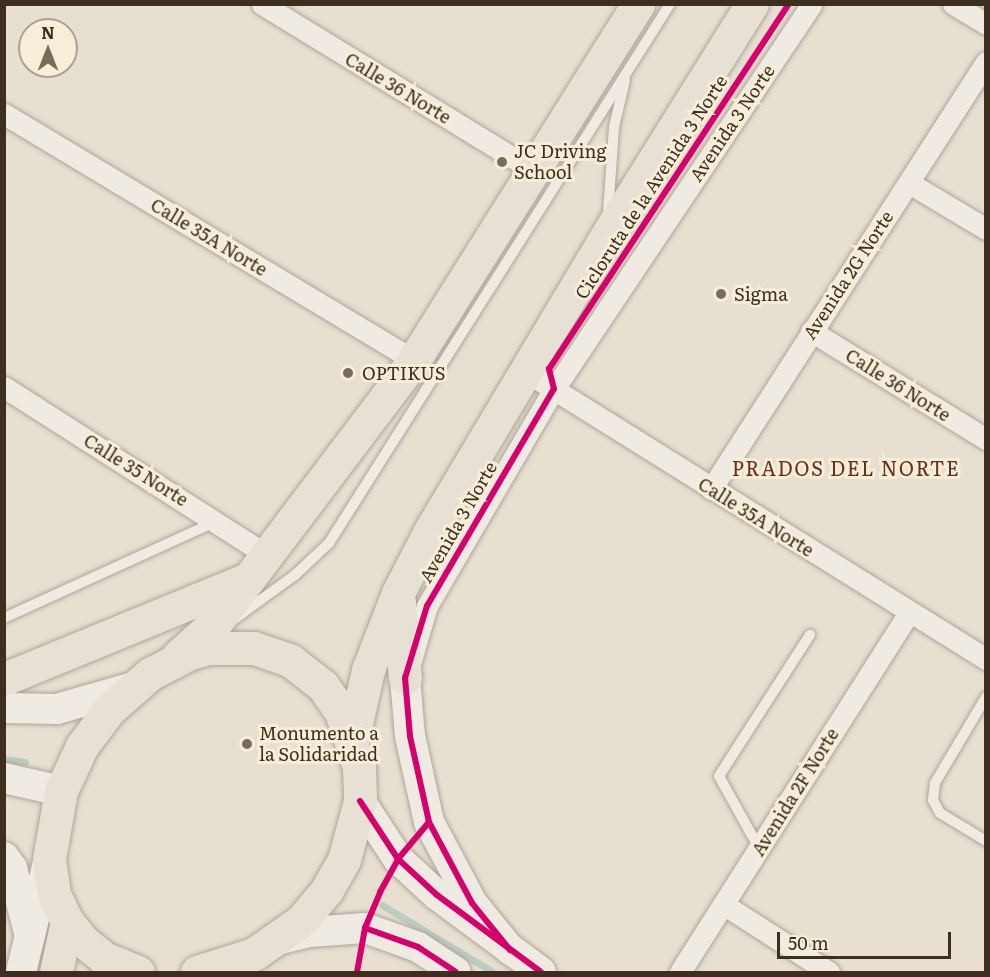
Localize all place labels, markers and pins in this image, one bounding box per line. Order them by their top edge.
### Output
place label: JC Driving School [514,141,607,184]
marker: JC Driving School [495,155,509,169]
place label: Sigma [734,283,788,305]
marker: Sigma [712,285,730,303]
place label: OPTIKUS [362,362,445,384]
marker: OPTIKUS [339,364,357,382]
place label: Monumento a la Solidaridad [259,723,379,766]
marker: Monumento a la Solidaridad [240,737,254,751]

